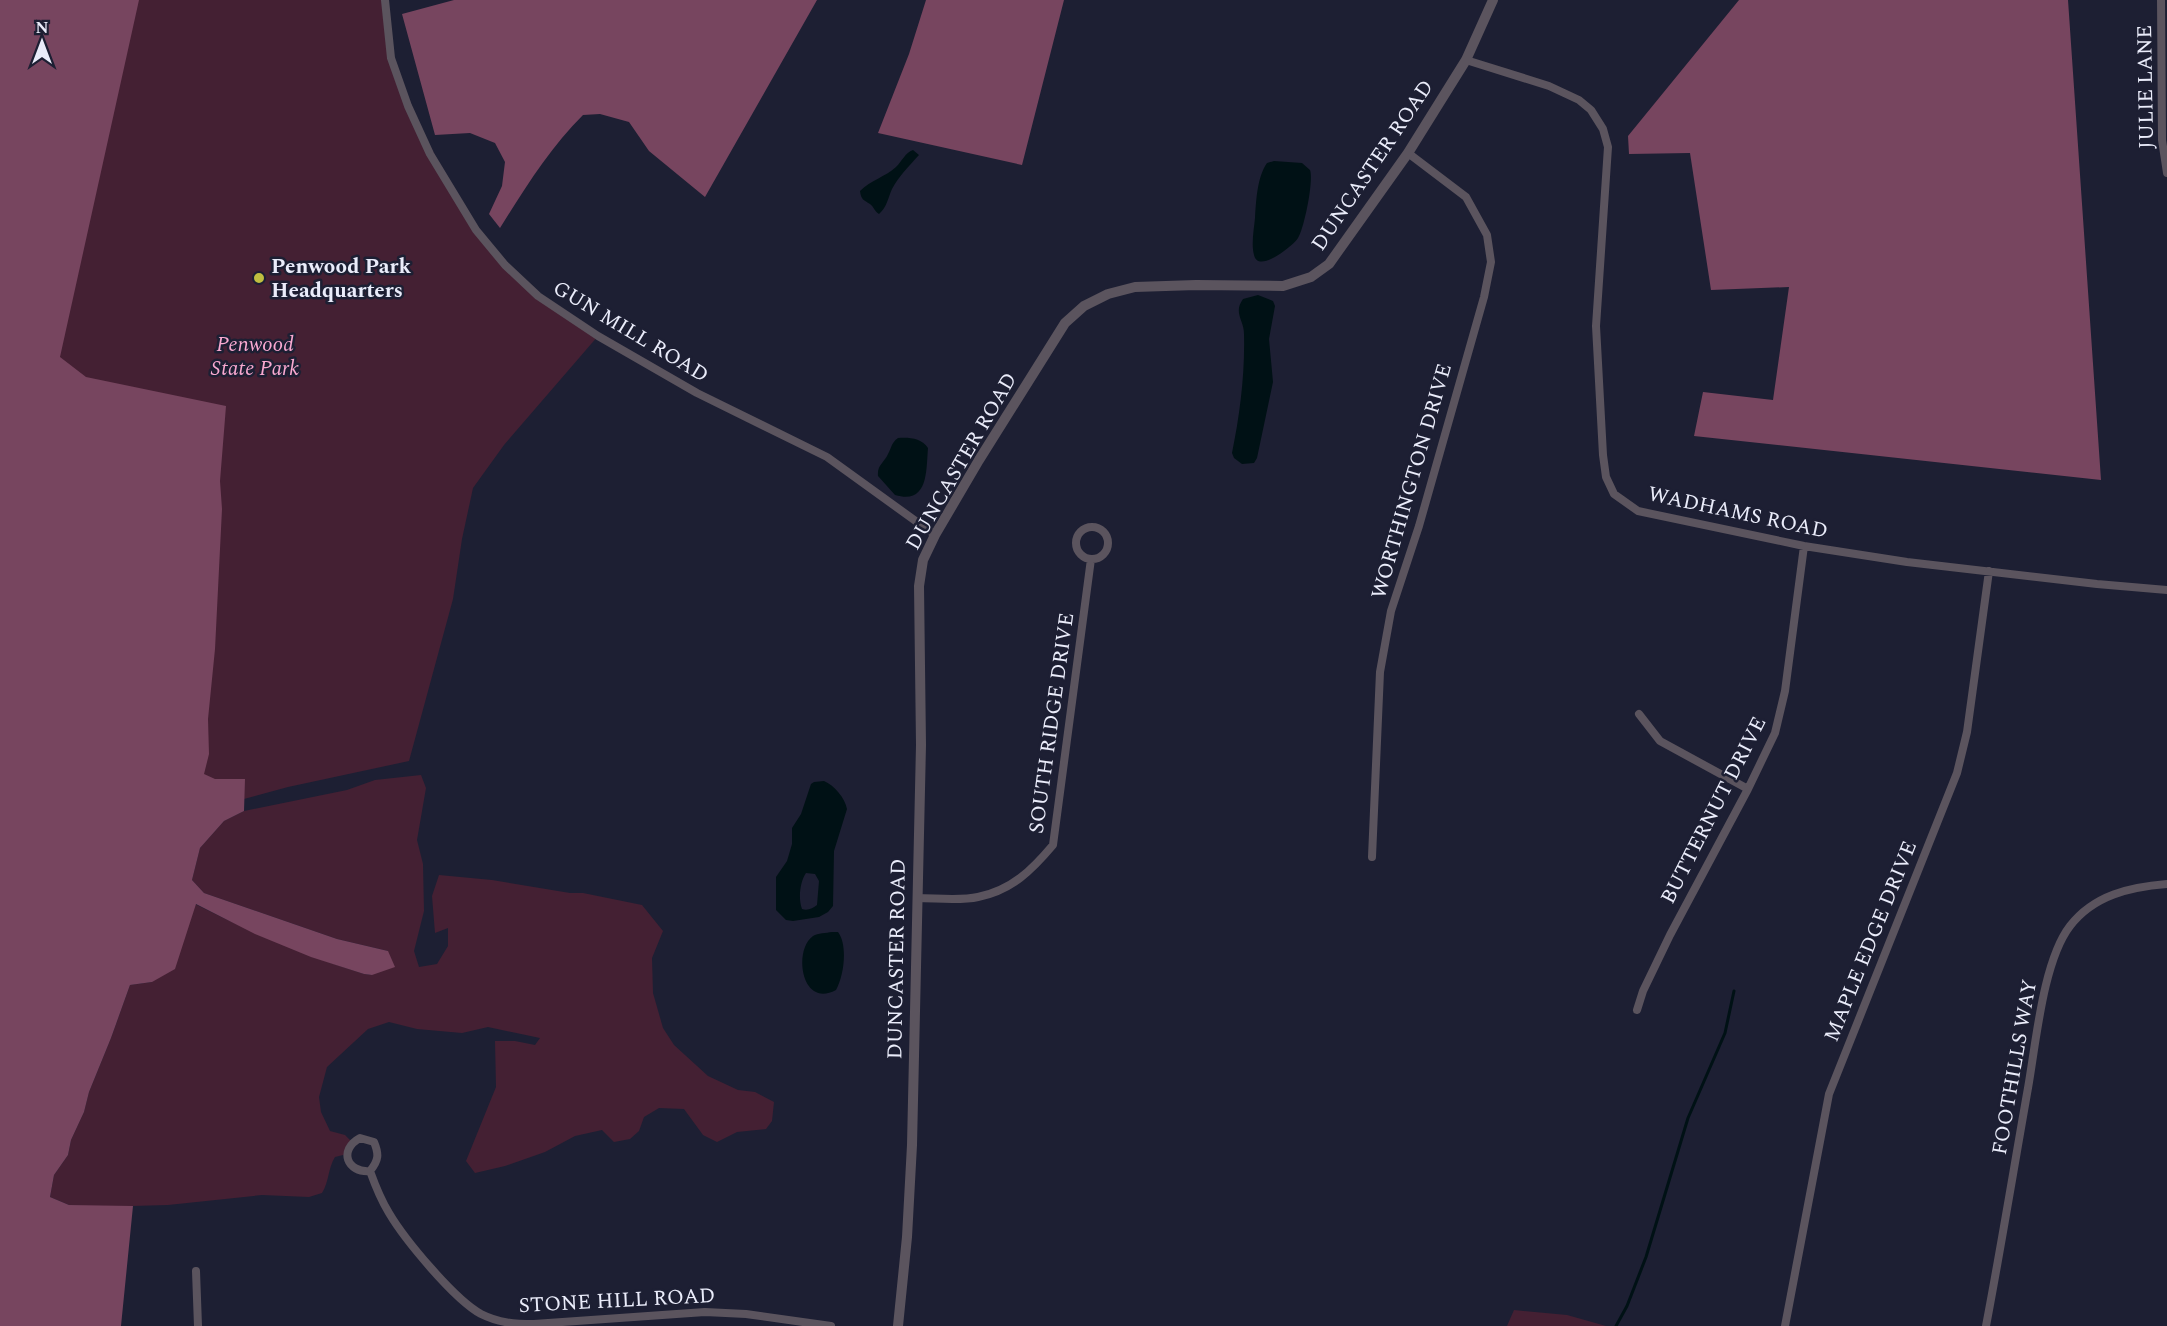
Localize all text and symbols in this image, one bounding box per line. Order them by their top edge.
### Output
north arrow [12,12,72,72]
text: N [35,16,49,40]
street label: JULIE LANE [2129,25,2163,149]
street label: DUNCASTER ROAD [1303,73,1442,258]
place label: Penwood Park Headquarters [271,251,412,307]
marker: Penwood Park Headquarters [252,271,266,285]
street label: GUN MILL ROAD [546,273,715,391]
park label: Penwood State Park [211,329,299,385]
street label: WORTHINGTON DRIVE [1363,360,1461,603]
street label: DUNCASTER ROAD [898,367,1026,556]
street label: WADHAMS ROAD [1645,478,1831,548]
street label: SOUTH RIDGE DRIVE [1021,611,1083,836]
street label: BUTTERNUT DRIVE [1653,711,1775,910]
street label: MAPLE EDGE DRIVE [1816,836,1926,1047]
street label: DUNCASTER ROAD [879,858,915,1060]
street label: FOOTHILLS WAY [1984,977,2046,1158]
street label: STONE HILL ROAD [518,1280,716,1322]

